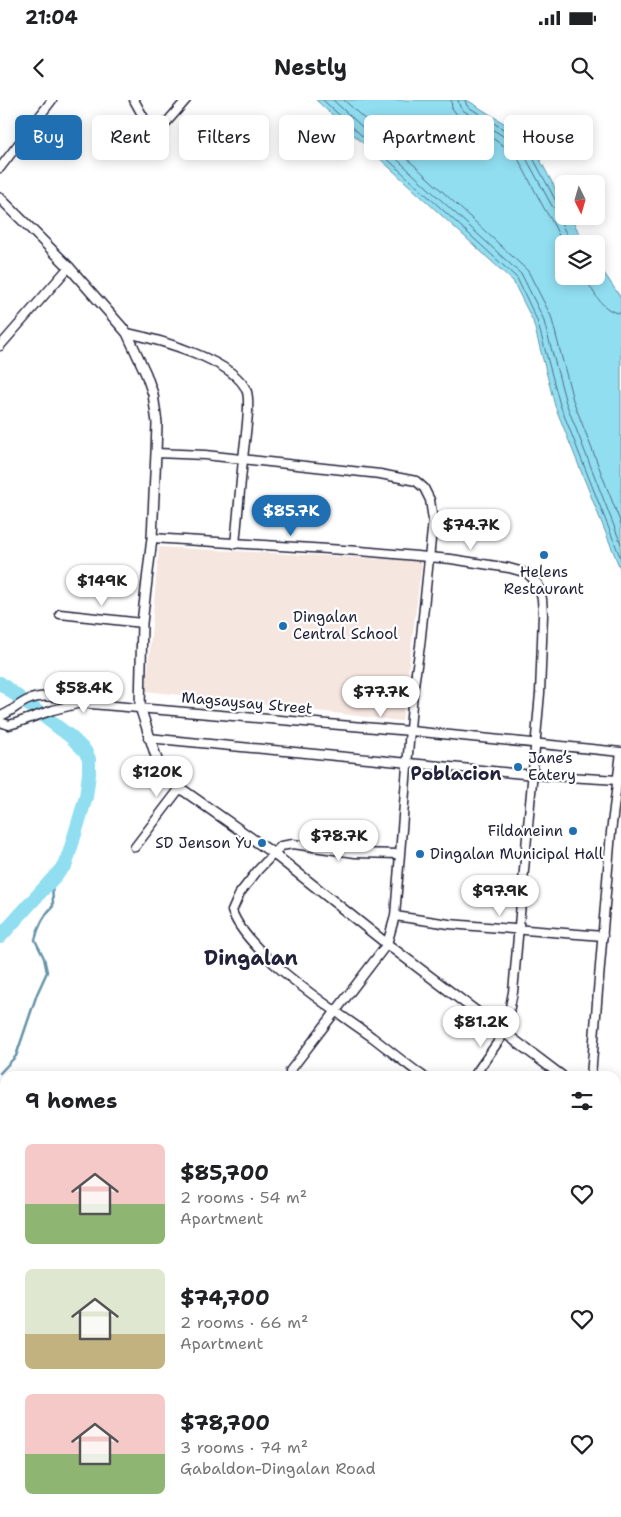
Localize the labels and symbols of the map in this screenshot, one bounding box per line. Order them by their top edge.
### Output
north arrow [555,175,605,225]
pin: $85.7K [250,494,332,537]
pin: $74.7K [430,508,512,551]
marker: Helens Restaurant [538,549,550,561]
place label: Helens Restaurant [504,562,584,599]
pin: $149K [67,564,137,607]
place label: Dingalan Central School [293,607,398,644]
marker: Dingalan Central School [277,620,289,632]
pin: $58.4K [43,672,125,714]
pin: $77.7K [340,676,422,718]
street label: Magsaysay Street [181,687,313,719]
place label: Jane’s Eatery [528,748,576,785]
pin: $120K [122,756,192,798]
marker: Jane’s Eatery [512,761,524,773]
district label: Poblacion [411,762,501,786]
pin: $78.7K [298,820,380,862]
place label: Fildaneinn [488,821,563,841]
marker: Fildaneinn [567,825,579,837]
place label: SD Jenson Yu [155,833,252,853]
marker: SD Jenson Yu [256,837,268,849]
place label: Dingalan Municipal Hall [430,844,604,864]
marker: Dingalan Municipal Hall [414,848,426,860]
pin: $97.9K [459,874,541,917]
district label: Dingalan [204,945,298,971]
pin: $81.2K [440,1006,522,1048]

